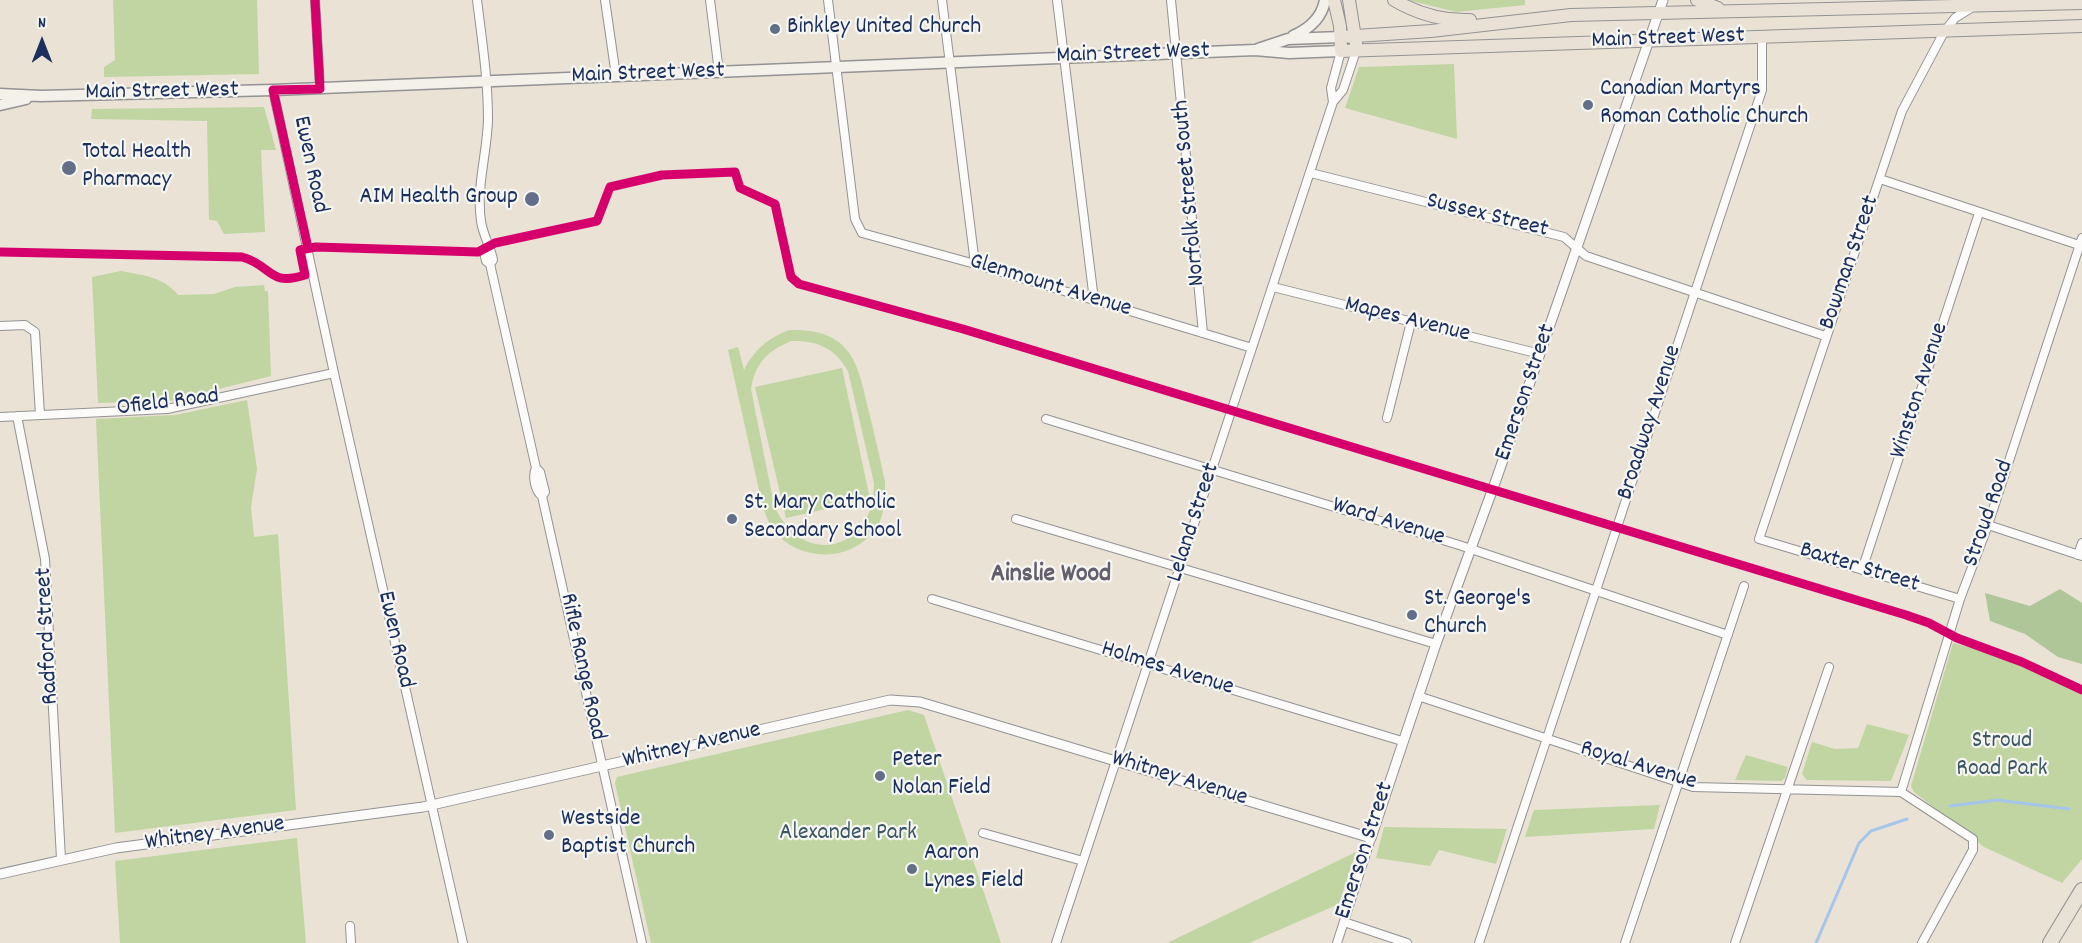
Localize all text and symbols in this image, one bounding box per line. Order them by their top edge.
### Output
north arrow [12,12,72,72]
text: N [38,12,46,35]
place label: Binkley United Church [787,15,981,43]
marker: Binkley United Church [768,22,782,36]
street label: Main Street West [1591,23,1745,57]
street label: Main Street West [1056,38,1210,72]
street label: Main Street West [571,58,725,92]
street label: Main Street West [85,77,239,109]
place label: Canadian Martyrs Roman Catholic Church [1600,77,1808,133]
marker: Canadian Martyrs Roman Catholic Church [1581,98,1595,112]
street label: Norfolk Street South [1169,99,1213,287]
street label: Ewen Road [285,114,333,216]
place label: Total Health Pharmacy [82,140,191,196]
marker: Total Health Pharmacy [60,159,78,177]
place label: AIM Health Group [360,185,518,213]
street label: Sussex Street [1423,188,1551,246]
marker: AIM Health Group [523,190,541,208]
street label: Bowman Street [1815,192,1887,334]
street label: Glenmount Avenue [965,249,1135,325]
street label: Mapes Avenue [1341,292,1473,350]
street label: Winston Avenue [1885,319,1957,463]
street label: Emerson Street [1490,321,1564,465]
street label: Broadway Avenue [1612,342,1690,504]
street label: Ofield Road [115,383,221,425]
street label: Stroud Road [1958,457,2022,571]
street label: Leland Street [1162,460,1228,586]
place label: St. Mary Catholic Secondary School [744,491,901,547]
street label: Ward Avenue [1328,492,1448,554]
marker: St. Mary Catholic Secondary School [725,512,739,526]
street label: Baxter Street [1796,537,1922,601]
district label: Ainslie Wood [991,560,1111,592]
street label: Radford Street [31,567,67,705]
place label: St. George's Church [1424,587,1531,643]
street label: Ewen Road [369,589,419,691]
street label: Rifle Range Road [551,591,611,743]
marker: St. George's Church [1405,608,1419,622]
street label: Holmes Avenue [1097,636,1237,704]
street label: Whitney Avenue [620,717,764,777]
park label: Stroud Road Park [1956,729,2048,785]
street label: Royal Avenue [1576,736,1700,798]
street label: Whitney Avenue [1108,746,1250,814]
place label: Peter Nolan Field [892,748,991,804]
marker: Peter Nolan Field [873,769,887,783]
street label: Emerson Street [1330,779,1402,923]
place label: Westside Baptist Church [561,807,695,863]
street label: Whitney Avenue [143,811,287,859]
park label: Alexander Park [779,821,917,849]
marker: Westside Baptist Church [542,828,556,842]
place label: Aaron Lynes Field [924,841,1023,897]
marker: Aaron Lynes Field [905,862,919,876]

